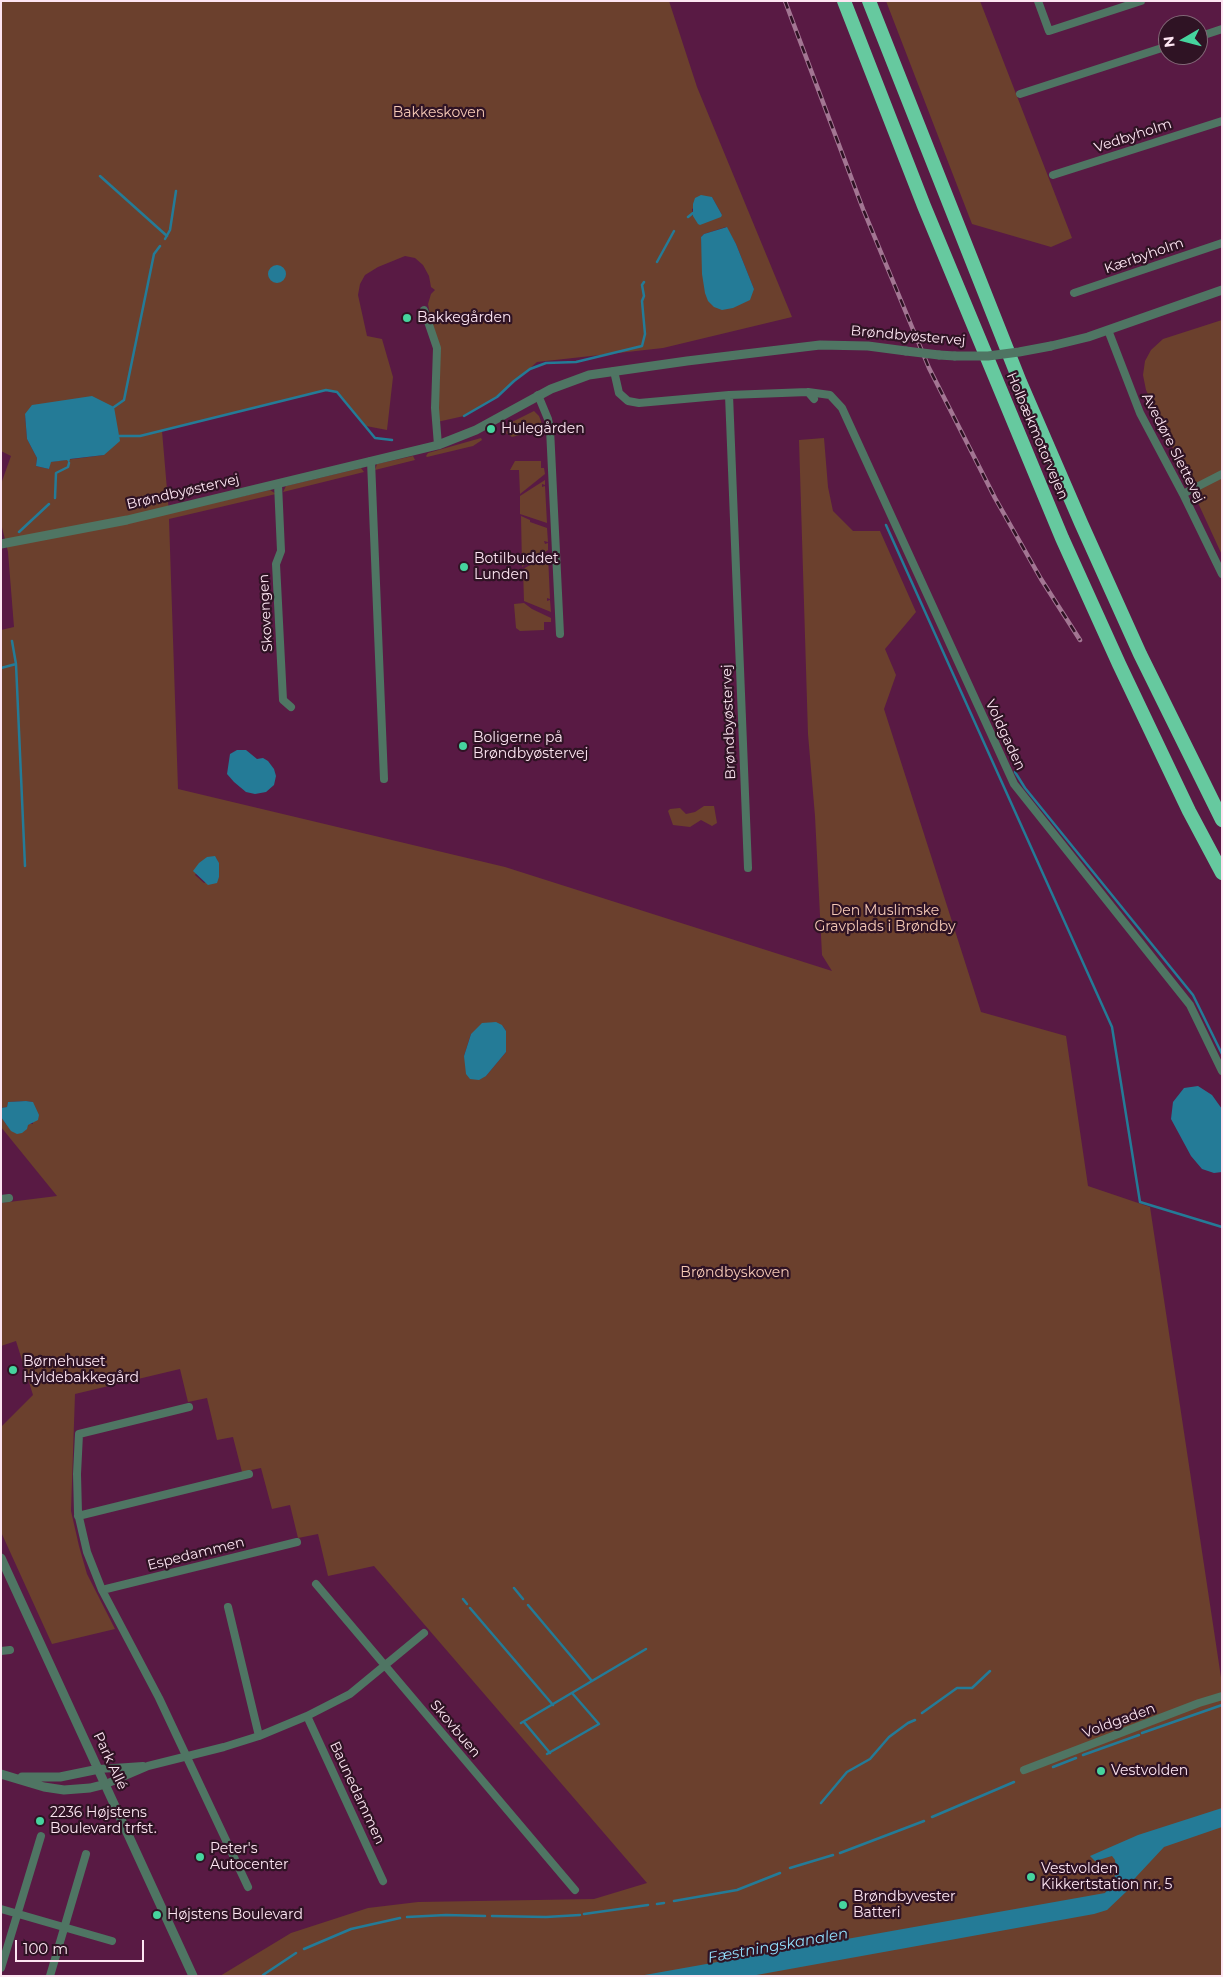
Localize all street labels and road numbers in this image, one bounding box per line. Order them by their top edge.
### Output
street label: Vedbyholm [1092,116,1174,156]
street label: Kærbyholm [1102,235,1186,277]
street label: Brøndbyøstervej [850,323,966,349]
street label: Holbækmotorvejen [1003,370,1071,502]
street label: Avedøre Slettevej [1138,390,1208,506]
street label: Brøndbyøstervej [125,471,241,513]
street label: Skovengen [256,574,276,652]
street label: Brøndbyøstervej [719,664,739,780]
street label: Voldgaden [981,697,1029,773]
street label: Espedammen [146,1534,246,1574]
street label: Skovbuen [426,1697,484,1761]
street label: Voldgaden [1080,1700,1158,1742]
street label: Park Allé [89,1730,131,1792]
street label: Baunedammen [326,1739,388,1847]

